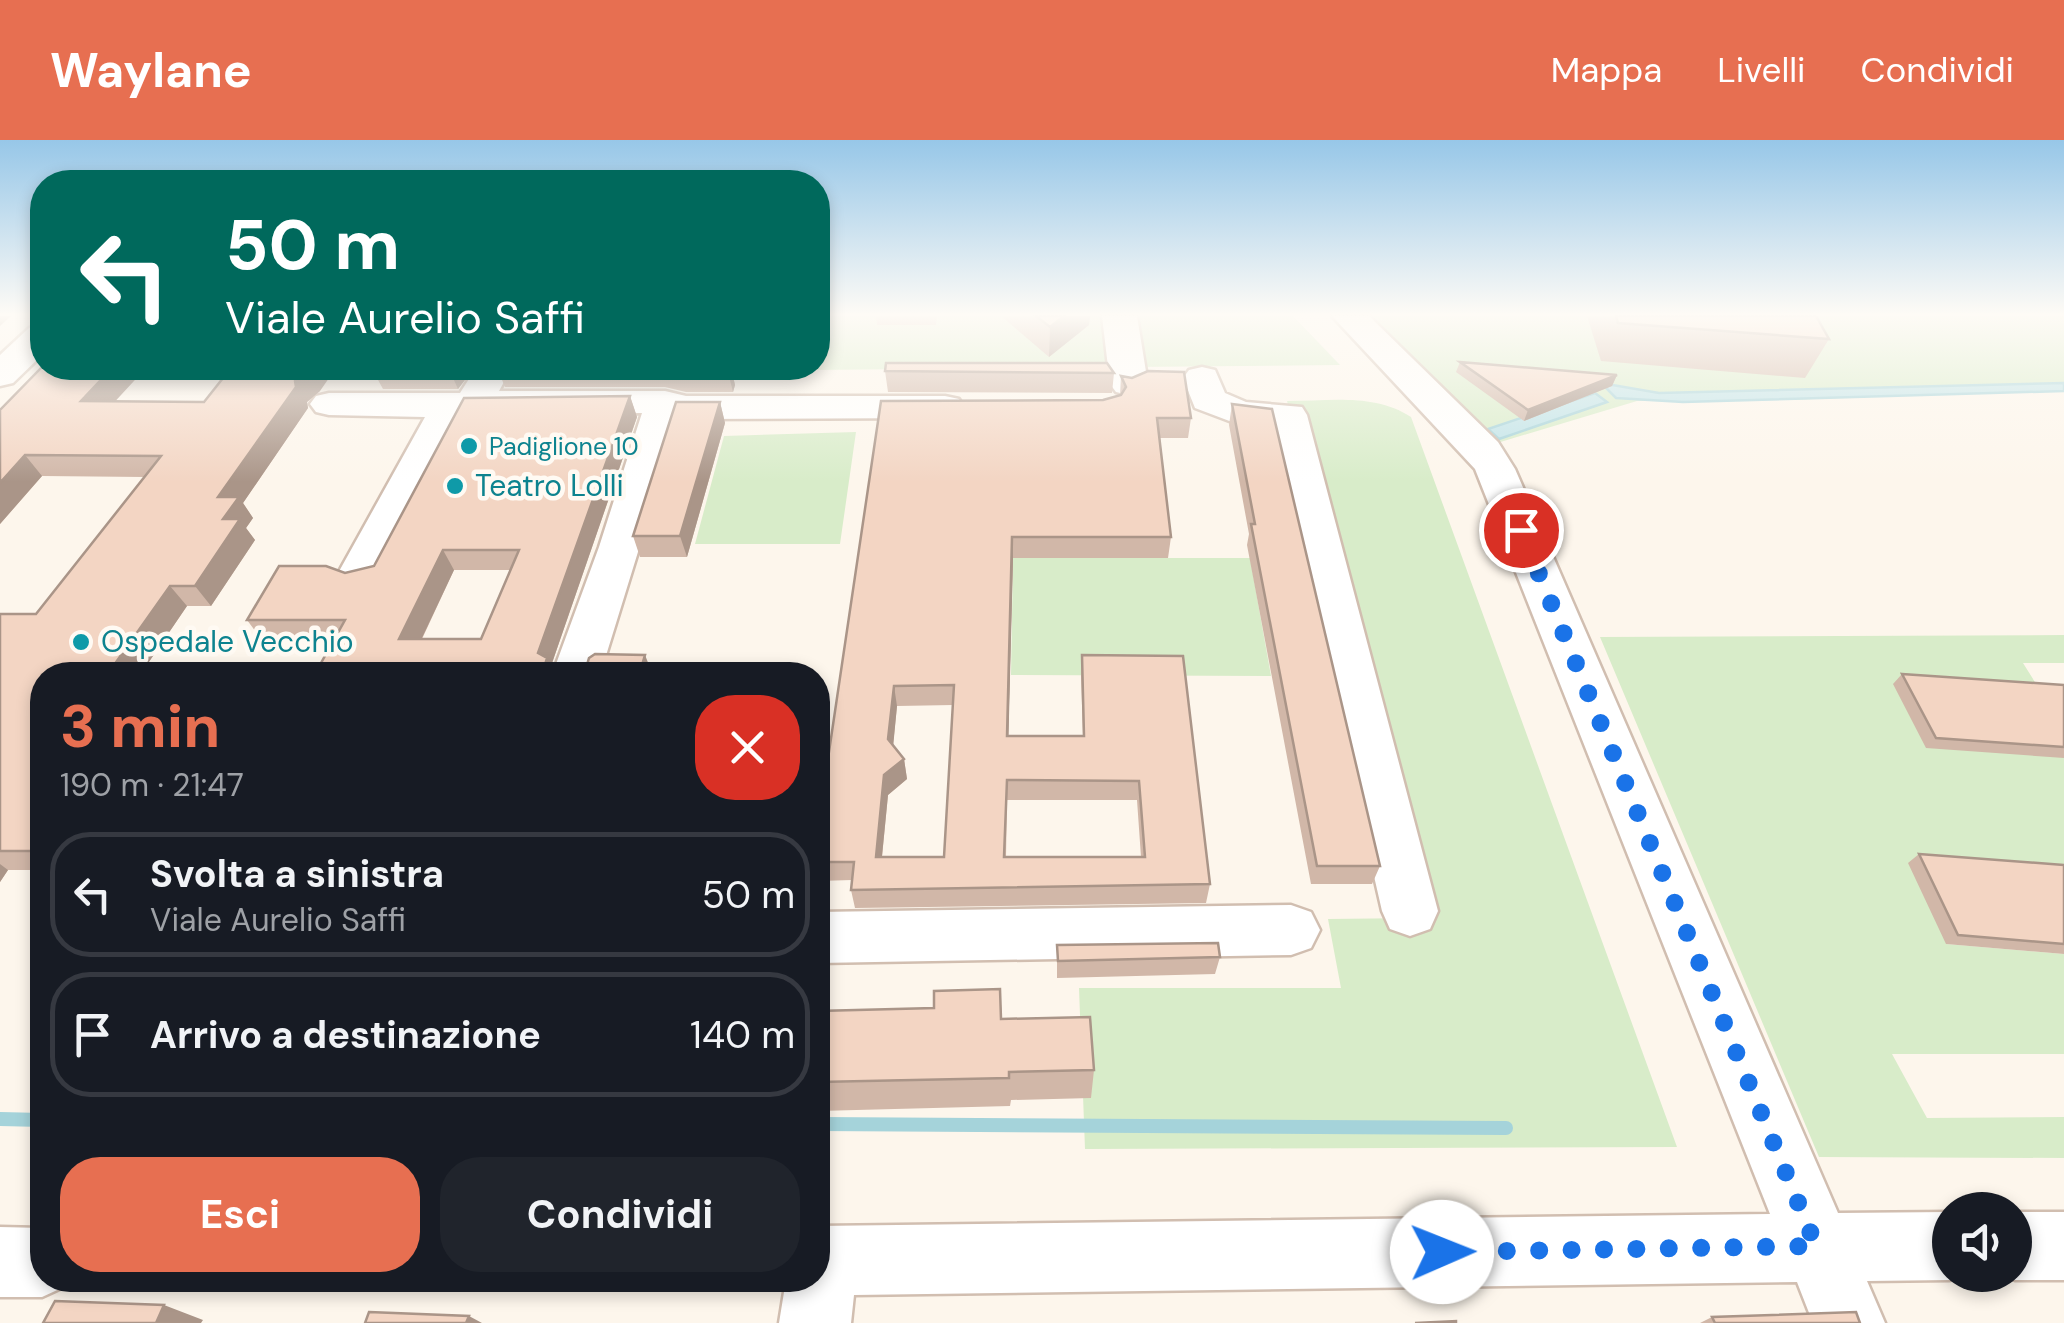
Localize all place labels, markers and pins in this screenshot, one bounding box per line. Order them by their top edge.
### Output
place label: Padiglione 10 [489,430,639,463]
marker: Padiglione 10 [458,435,480,457]
place label: Teatro Lolli [475,466,624,505]
marker: Teatro Lolli [444,475,466,497]
pin [1479,488,1564,573]
place label: Ospedale Vecchio [101,622,354,661]
marker: Ospedale Vecchio [70,631,92,653]

